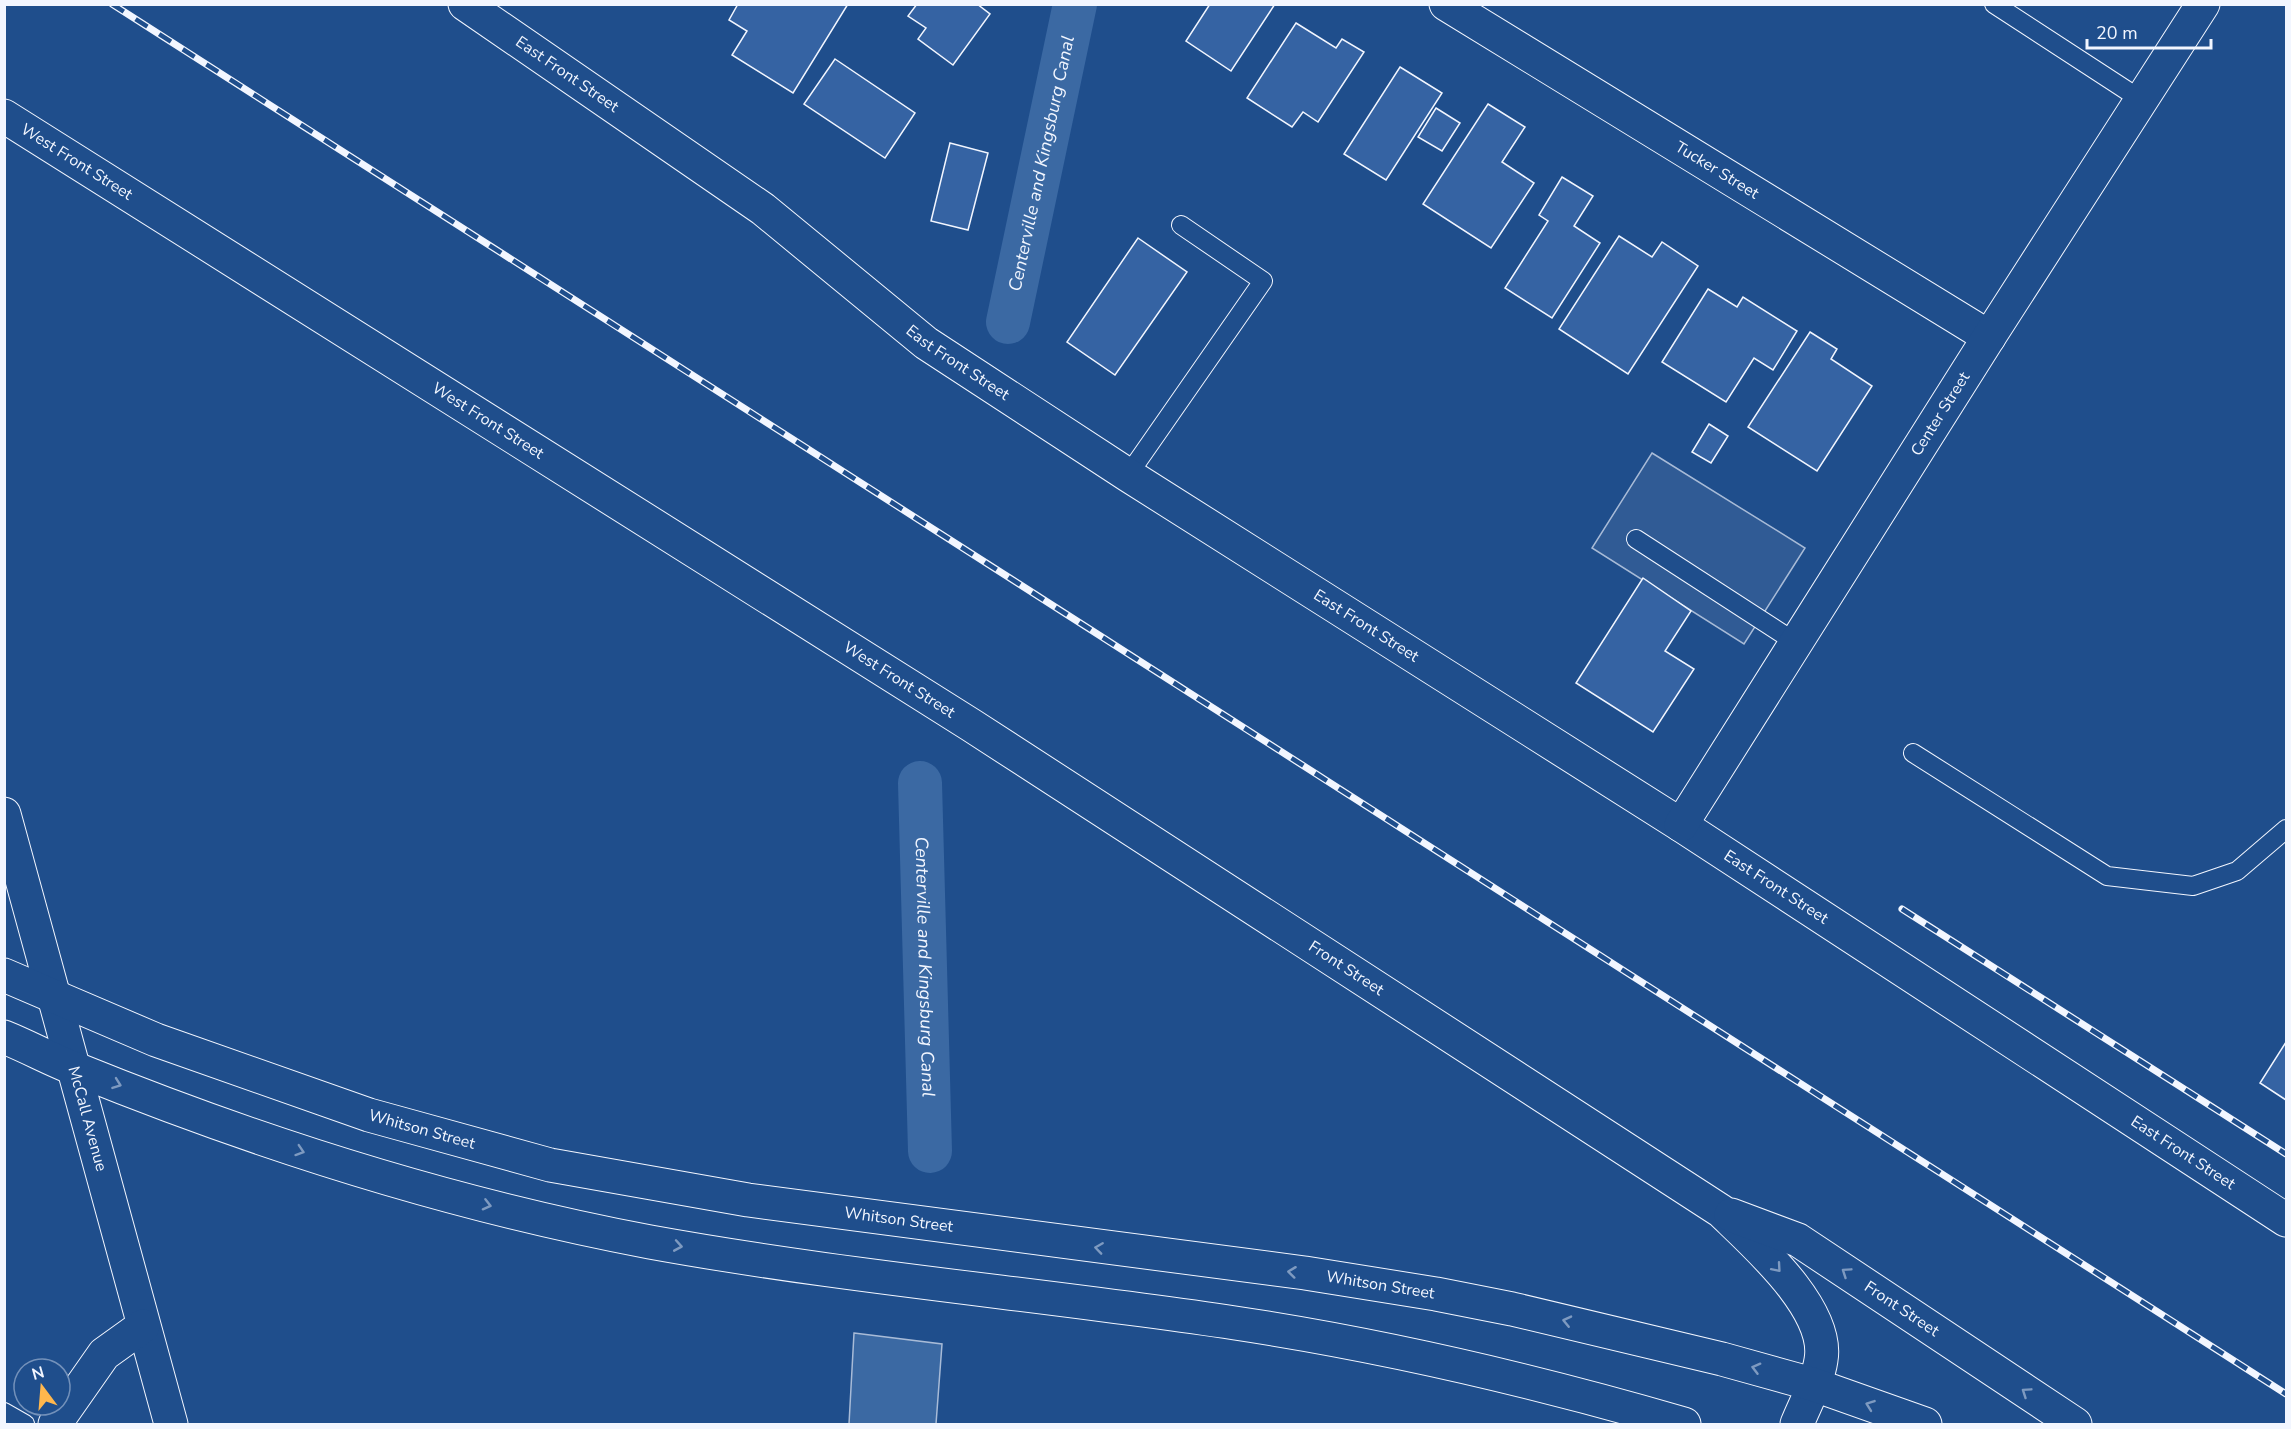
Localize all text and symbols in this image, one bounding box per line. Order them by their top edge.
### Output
scale bar [2087,12,2212,50]
text: 20 m [2096,21,2138,45]
street label: East Front Street [511,31,623,118]
water label: Centerville and Kingsburg Canal [1003,33,1080,294]
street label: West Front Street [17,118,137,206]
street label: Tucker Street [1671,136,1764,205]
street label: East Front Street [901,320,1014,406]
street label: Center Street [1906,367,1975,460]
street label: West Front Street [428,377,548,465]
street label: East Front Street [1309,584,1423,668]
street label: West Front Street [839,636,960,724]
water label: Centerville and Kingsburg Canal [909,836,941,1098]
street label: East Front Street [1719,845,1833,929]
street label: Front Street [1304,936,1389,1001]
street label: McCall Avenue [63,1064,112,1174]
one-way arrow [111,1077,121,1090]
street label: Whitson Street [366,1104,478,1155]
street label: East Front Street [2126,1111,2240,1195]
one-way arrow [294,1143,305,1156]
one-way arrow [482,1198,492,1211]
street label: Whitson Street [843,1202,955,1238]
one-way arrow [673,1240,682,1252]
one-way arrow [1094,1242,1103,1254]
one-way arrow [1770,1261,1781,1272]
one-way arrow [1288,1266,1297,1279]
street label: Whitson Street [1324,1266,1437,1305]
one-way arrow [1842,1268,1853,1279]
street label: Front Street [1860,1276,1944,1342]
one-way arrow [1562,1316,1572,1329]
north arrow [12,1357,72,1417]
text: N [29,1361,47,1386]
one-way arrow [1751,1363,1761,1376]
one-way arrow [2022,1387,2032,1399]
one-way arrow [1865,1399,1876,1412]

